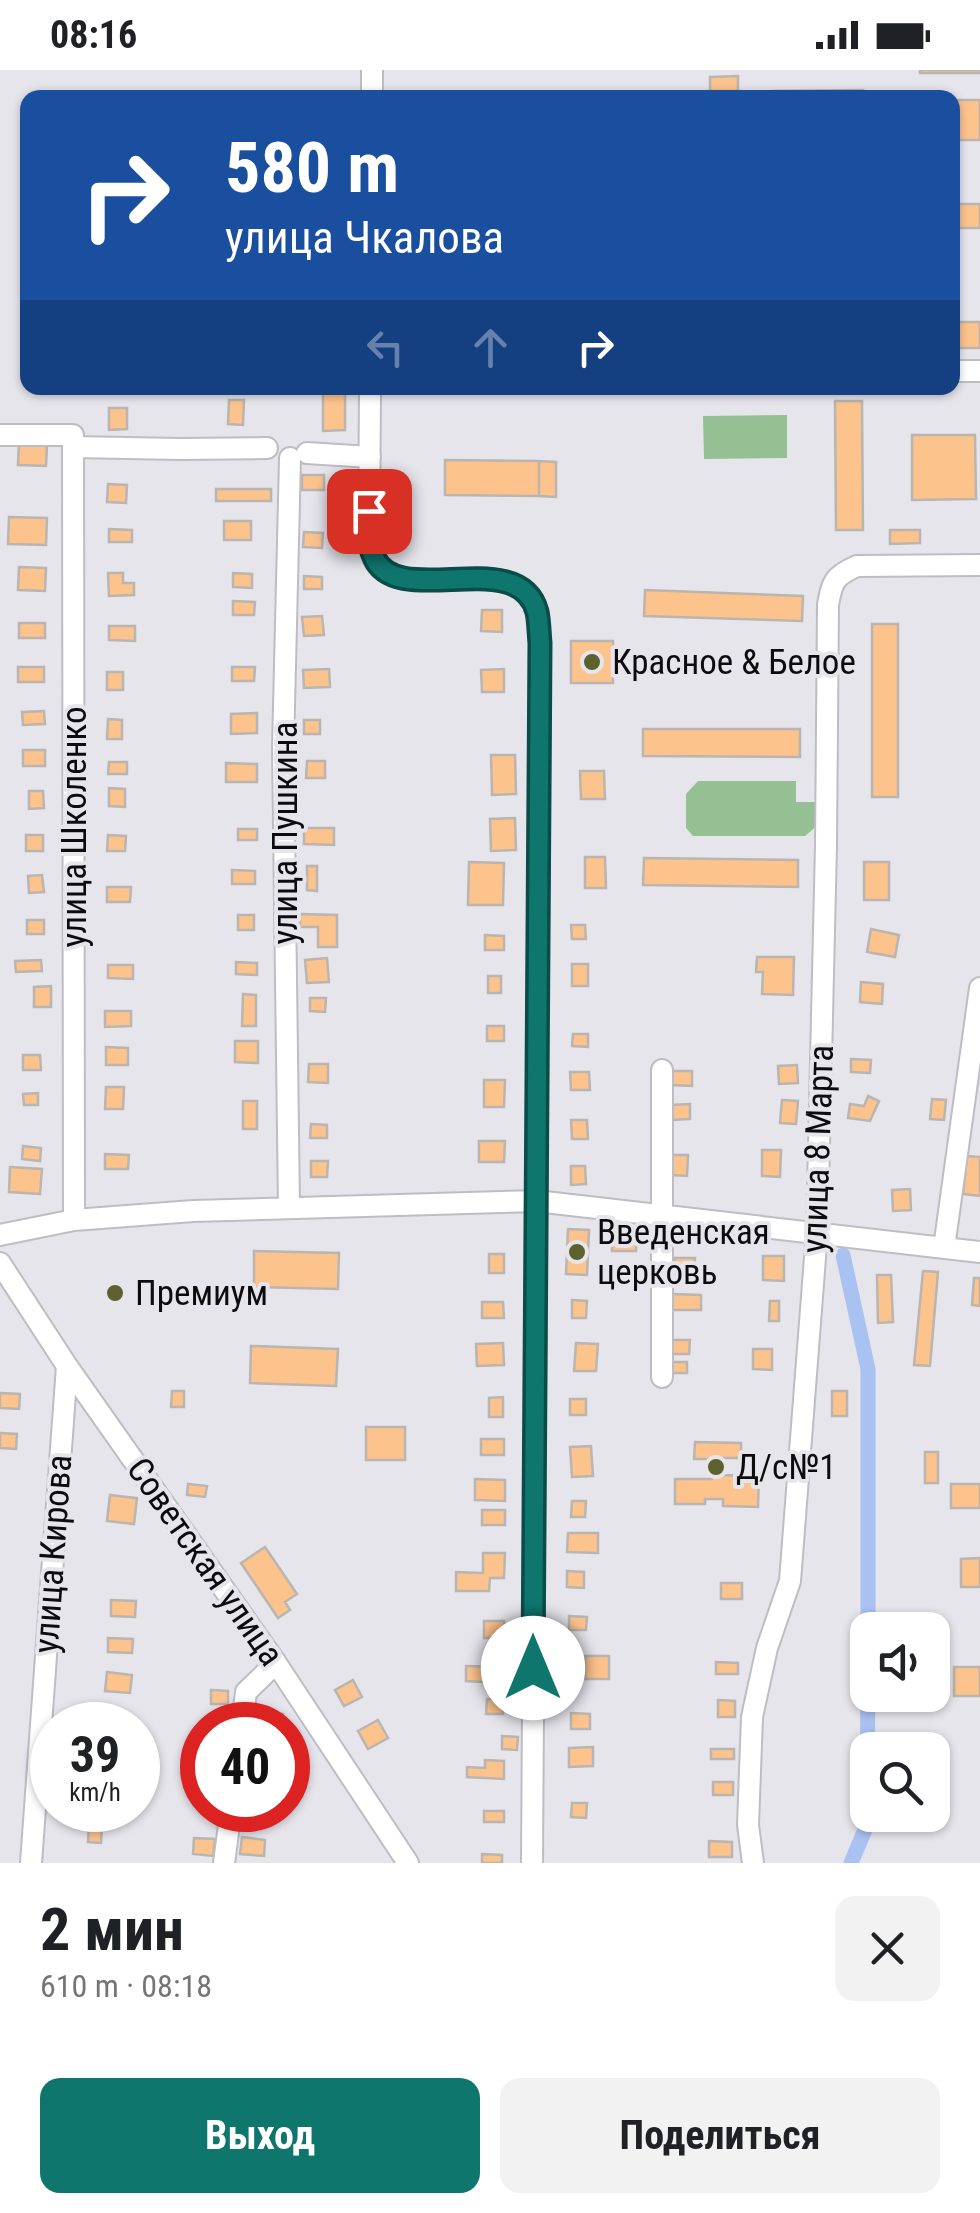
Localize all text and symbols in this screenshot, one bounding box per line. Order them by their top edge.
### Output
text: 08:16 [50,13,137,57]
text: 580 m [225,127,399,209]
icon: right [60,130,190,260]
text: улица Чкалова [225,211,504,264]
icon: left [358,320,413,375]
icon: ahead [463,320,518,375]
icon: right [568,320,623,375]
pin [327,469,412,554]
icon: arrive [342,484,397,539]
place label: Красное & Белое [612,642,856,683]
marker: Красное & Белое [581,651,603,673]
street label: улица Школенко [54,706,95,948]
street label: улица Пушкина [265,722,306,944]
street label: улица 8 Марта [794,1044,842,1254]
place label: Введенская церковь [597,1212,770,1293]
marker: Введенская церковь [566,1241,588,1263]
place label: Премиум [135,1273,268,1314]
marker: Премиум [104,1282,126,1304]
place label: Д/с№1 [736,1447,837,1488]
street label: Советская улица [118,1450,292,1674]
street label: улица Кирова [26,1453,80,1655]
marker: Д/с№1 [705,1456,727,1478]
map controls [850,1612,950,1832]
button: sound [850,1612,950,1712]
position arrow [481,1616,585,1720]
speed limit sign: 40 [180,1702,310,1832]
text: 39 [70,1726,120,1784]
button: search [850,1732,950,1832]
text: km/h [69,1778,121,1807]
text: 2 мин [40,1894,184,1965]
button: close [835,1896,940,2001]
text: 610 m · 08:18 [40,1967,212,2005]
button: Выход [40,2078,480,2193]
button: Поделиться [500,2078,940,2193]

